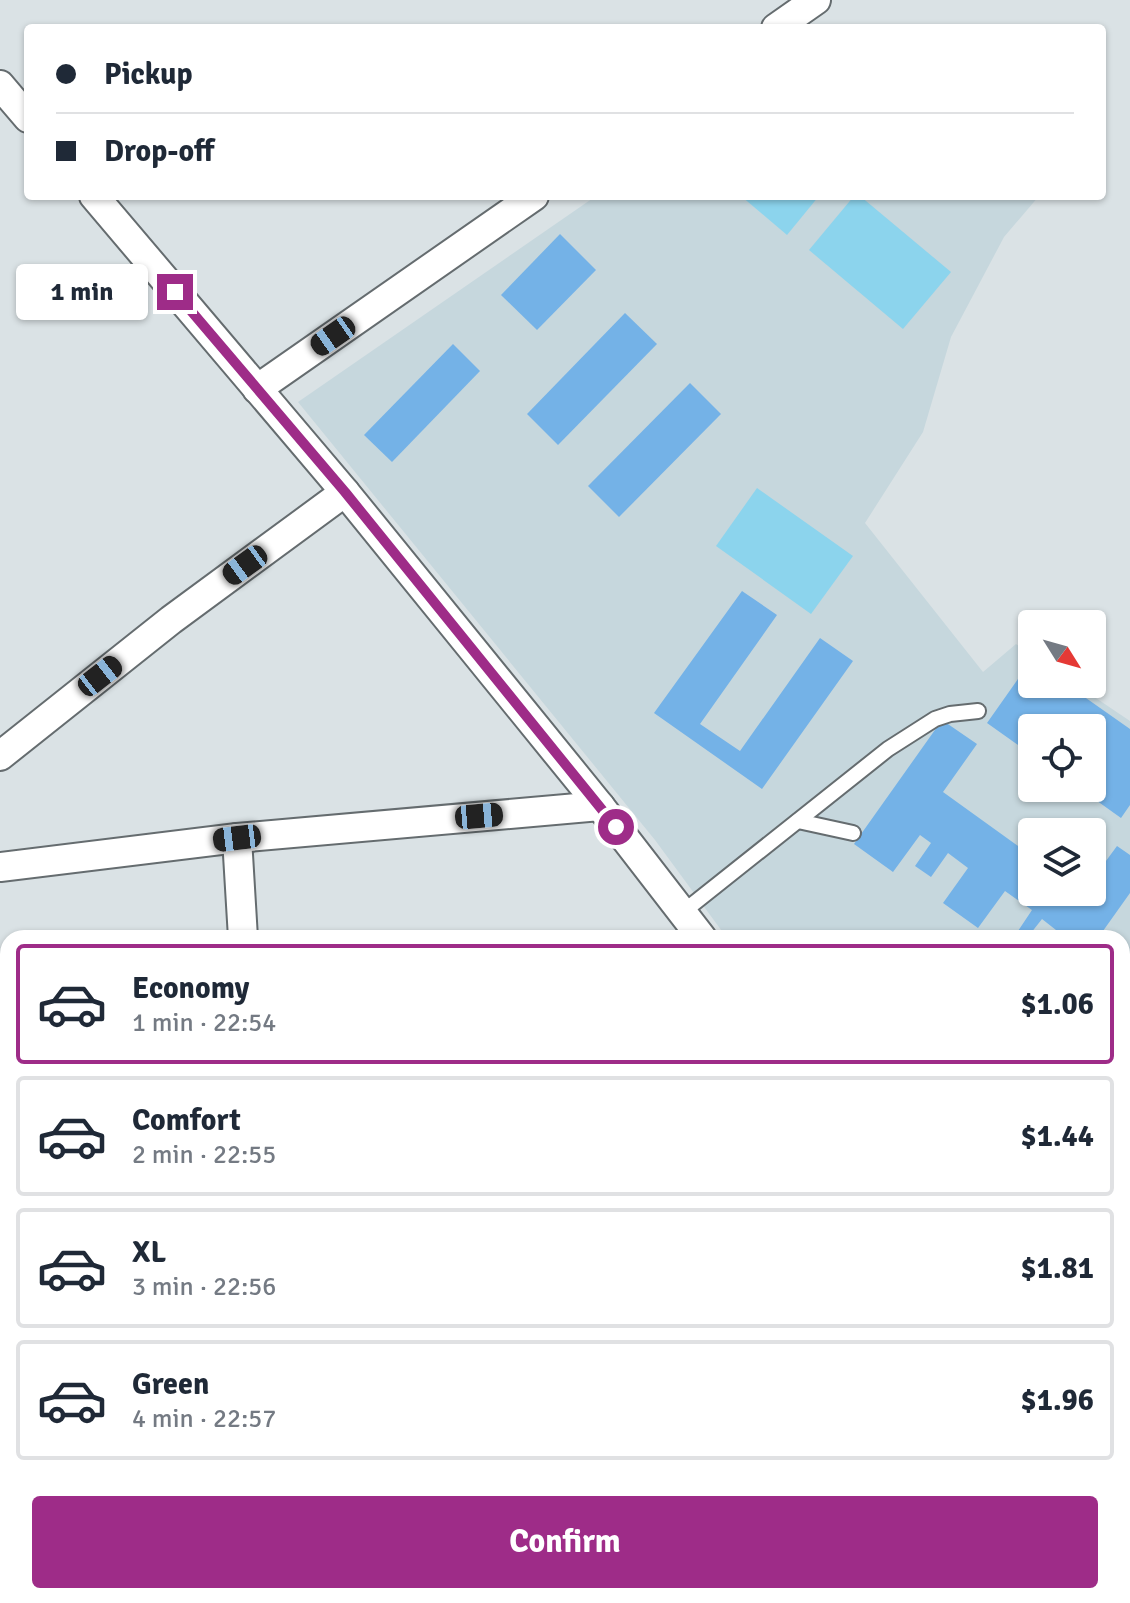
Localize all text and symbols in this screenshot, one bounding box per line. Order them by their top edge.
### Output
text: Pickup [104,56,193,93]
text: Drop-off [104,133,214,170]
callout: 1 min [15,264,147,320]
route end [157,274,193,310]
text: 1 min [51,276,113,308]
car [306,312,360,360]
car [219,541,271,589]
north arrow [1018,610,1106,698]
map controls [1018,610,1106,906]
car [74,652,126,700]
button: locate [1018,714,1106,802]
car [454,802,504,830]
route start [598,809,634,845]
button: layers [1018,818,1106,906]
car [212,823,262,853]
icon: car [36,968,108,1040]
text: Economy [132,970,249,1007]
text: $1.06 [1021,986,1094,1023]
text: 1 min · 22:54 [132,1007,276,1039]
icon: car [36,1100,108,1172]
text: Comfort [132,1102,241,1139]
text: $1.44 [1021,1118,1094,1155]
text: 2 min · 22:55 [132,1139,276,1171]
icon: car [36,1232,108,1304]
text: XL [132,1234,166,1271]
text: $1.81 [1021,1250,1094,1287]
text: 3 min · 22:56 [132,1271,276,1303]
icon: car [36,1364,108,1436]
text: Green [132,1366,209,1403]
text: $1.96 [1021,1382,1094,1419]
text: 4 min · 22:57 [132,1403,276,1435]
button: Confirm [32,1496,1098,1588]

